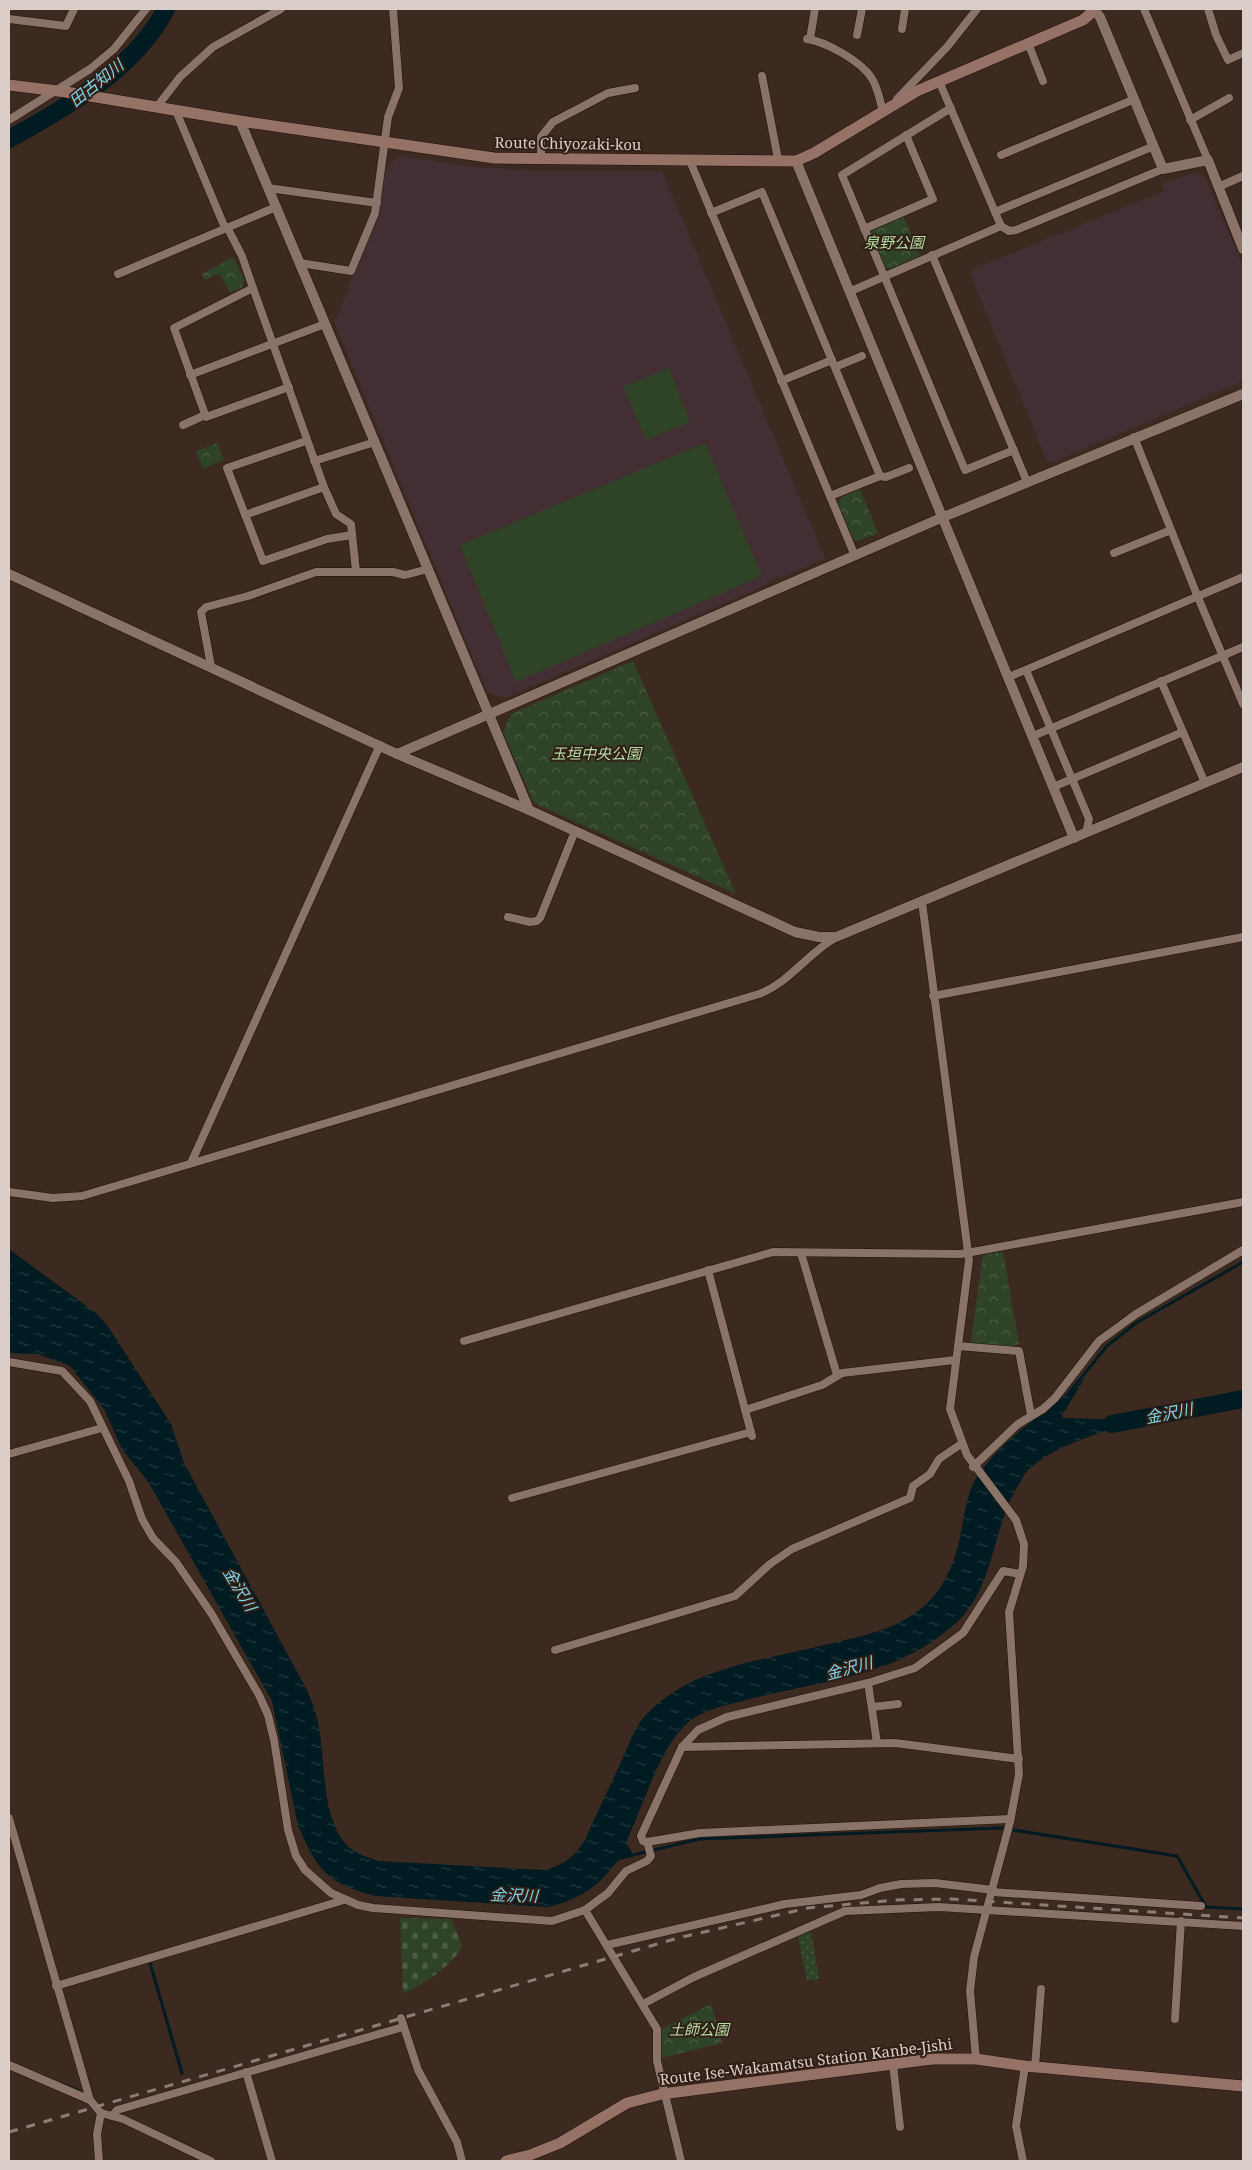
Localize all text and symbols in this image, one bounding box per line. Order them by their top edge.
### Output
water label: 田古知川 [64,53,129,112]
street label: Route Chiyozaki-kou [494,132,642,154]
park label: 泉野公園 [864,232,926,252]
park label: 玉垣中央公園 [551,743,643,763]
water label: 金沢川 [1143,1397,1197,1428]
water label: 金沢川 [218,1563,263,1617]
water label: 金沢川 [823,1651,877,1685]
water label: 金沢川 [490,1883,540,1907]
park label: 土師公園 [669,2019,731,2039]
street label: Route Ise-Wakamatsu Station Kanbe-Jishi [658,2033,953,2089]

